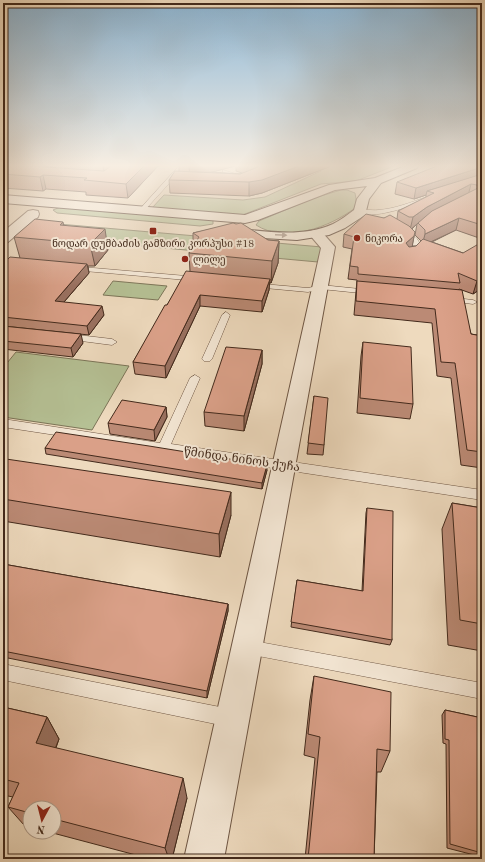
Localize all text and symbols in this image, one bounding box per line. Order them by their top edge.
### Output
marker: ნოდარ დუმბაძის გამზირი კორპუსი #18 [148,226,158,236]
one-way arrow [275,232,288,239]
marker: ნიკორა [352,233,362,243]
place label: ნიკორა [365,233,403,245]
place label: ნოდარ დუმბაძის გამზირი კორპუსი #18 [52,238,254,250]
marker: ლილე [180,254,190,264]
place label: ლილე [193,255,226,266]
street label: წმინდა ნინოს ქუჩა [183,444,301,474]
north arrow [22,800,62,840]
text: N [36,822,46,834]

